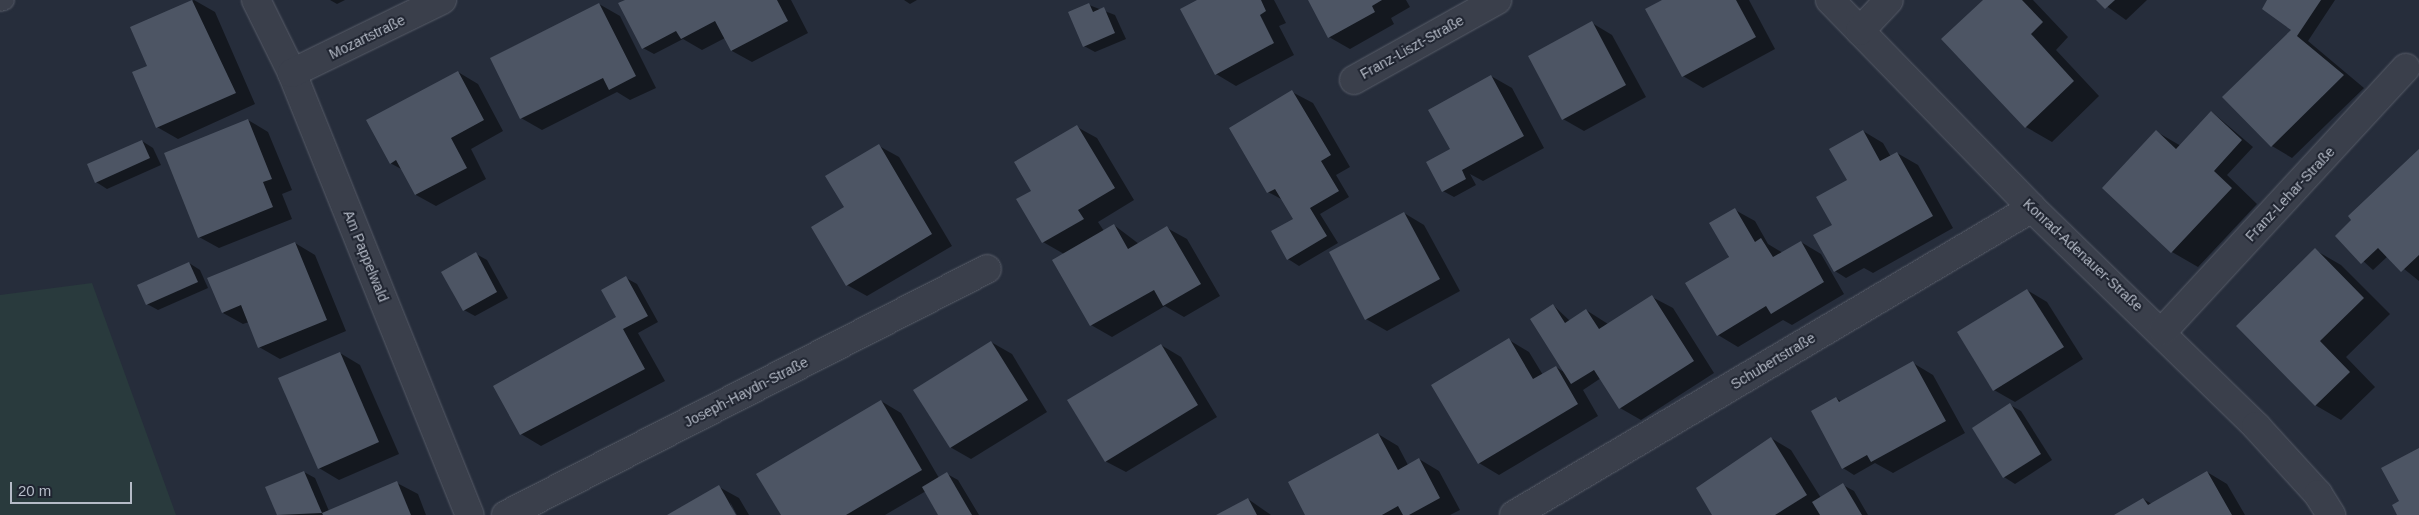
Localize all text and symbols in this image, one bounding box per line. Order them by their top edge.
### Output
street label: Mozartstraße [326,11,408,63]
street label: Franz-Liszt-Straße [1357,12,1467,82]
street label: Franz-Lehar-Straße [2242,143,2338,245]
street label: Konrad-Adenauer-Straße [2020,195,2146,315]
street label: Am Pappelwald [340,208,392,304]
street label: Schubertstraße [1728,329,1818,393]
street label: Joseph-Haydn-Straße [681,353,811,431]
scale bar [12,472,135,504]
text: 20 m [18,482,51,499]

